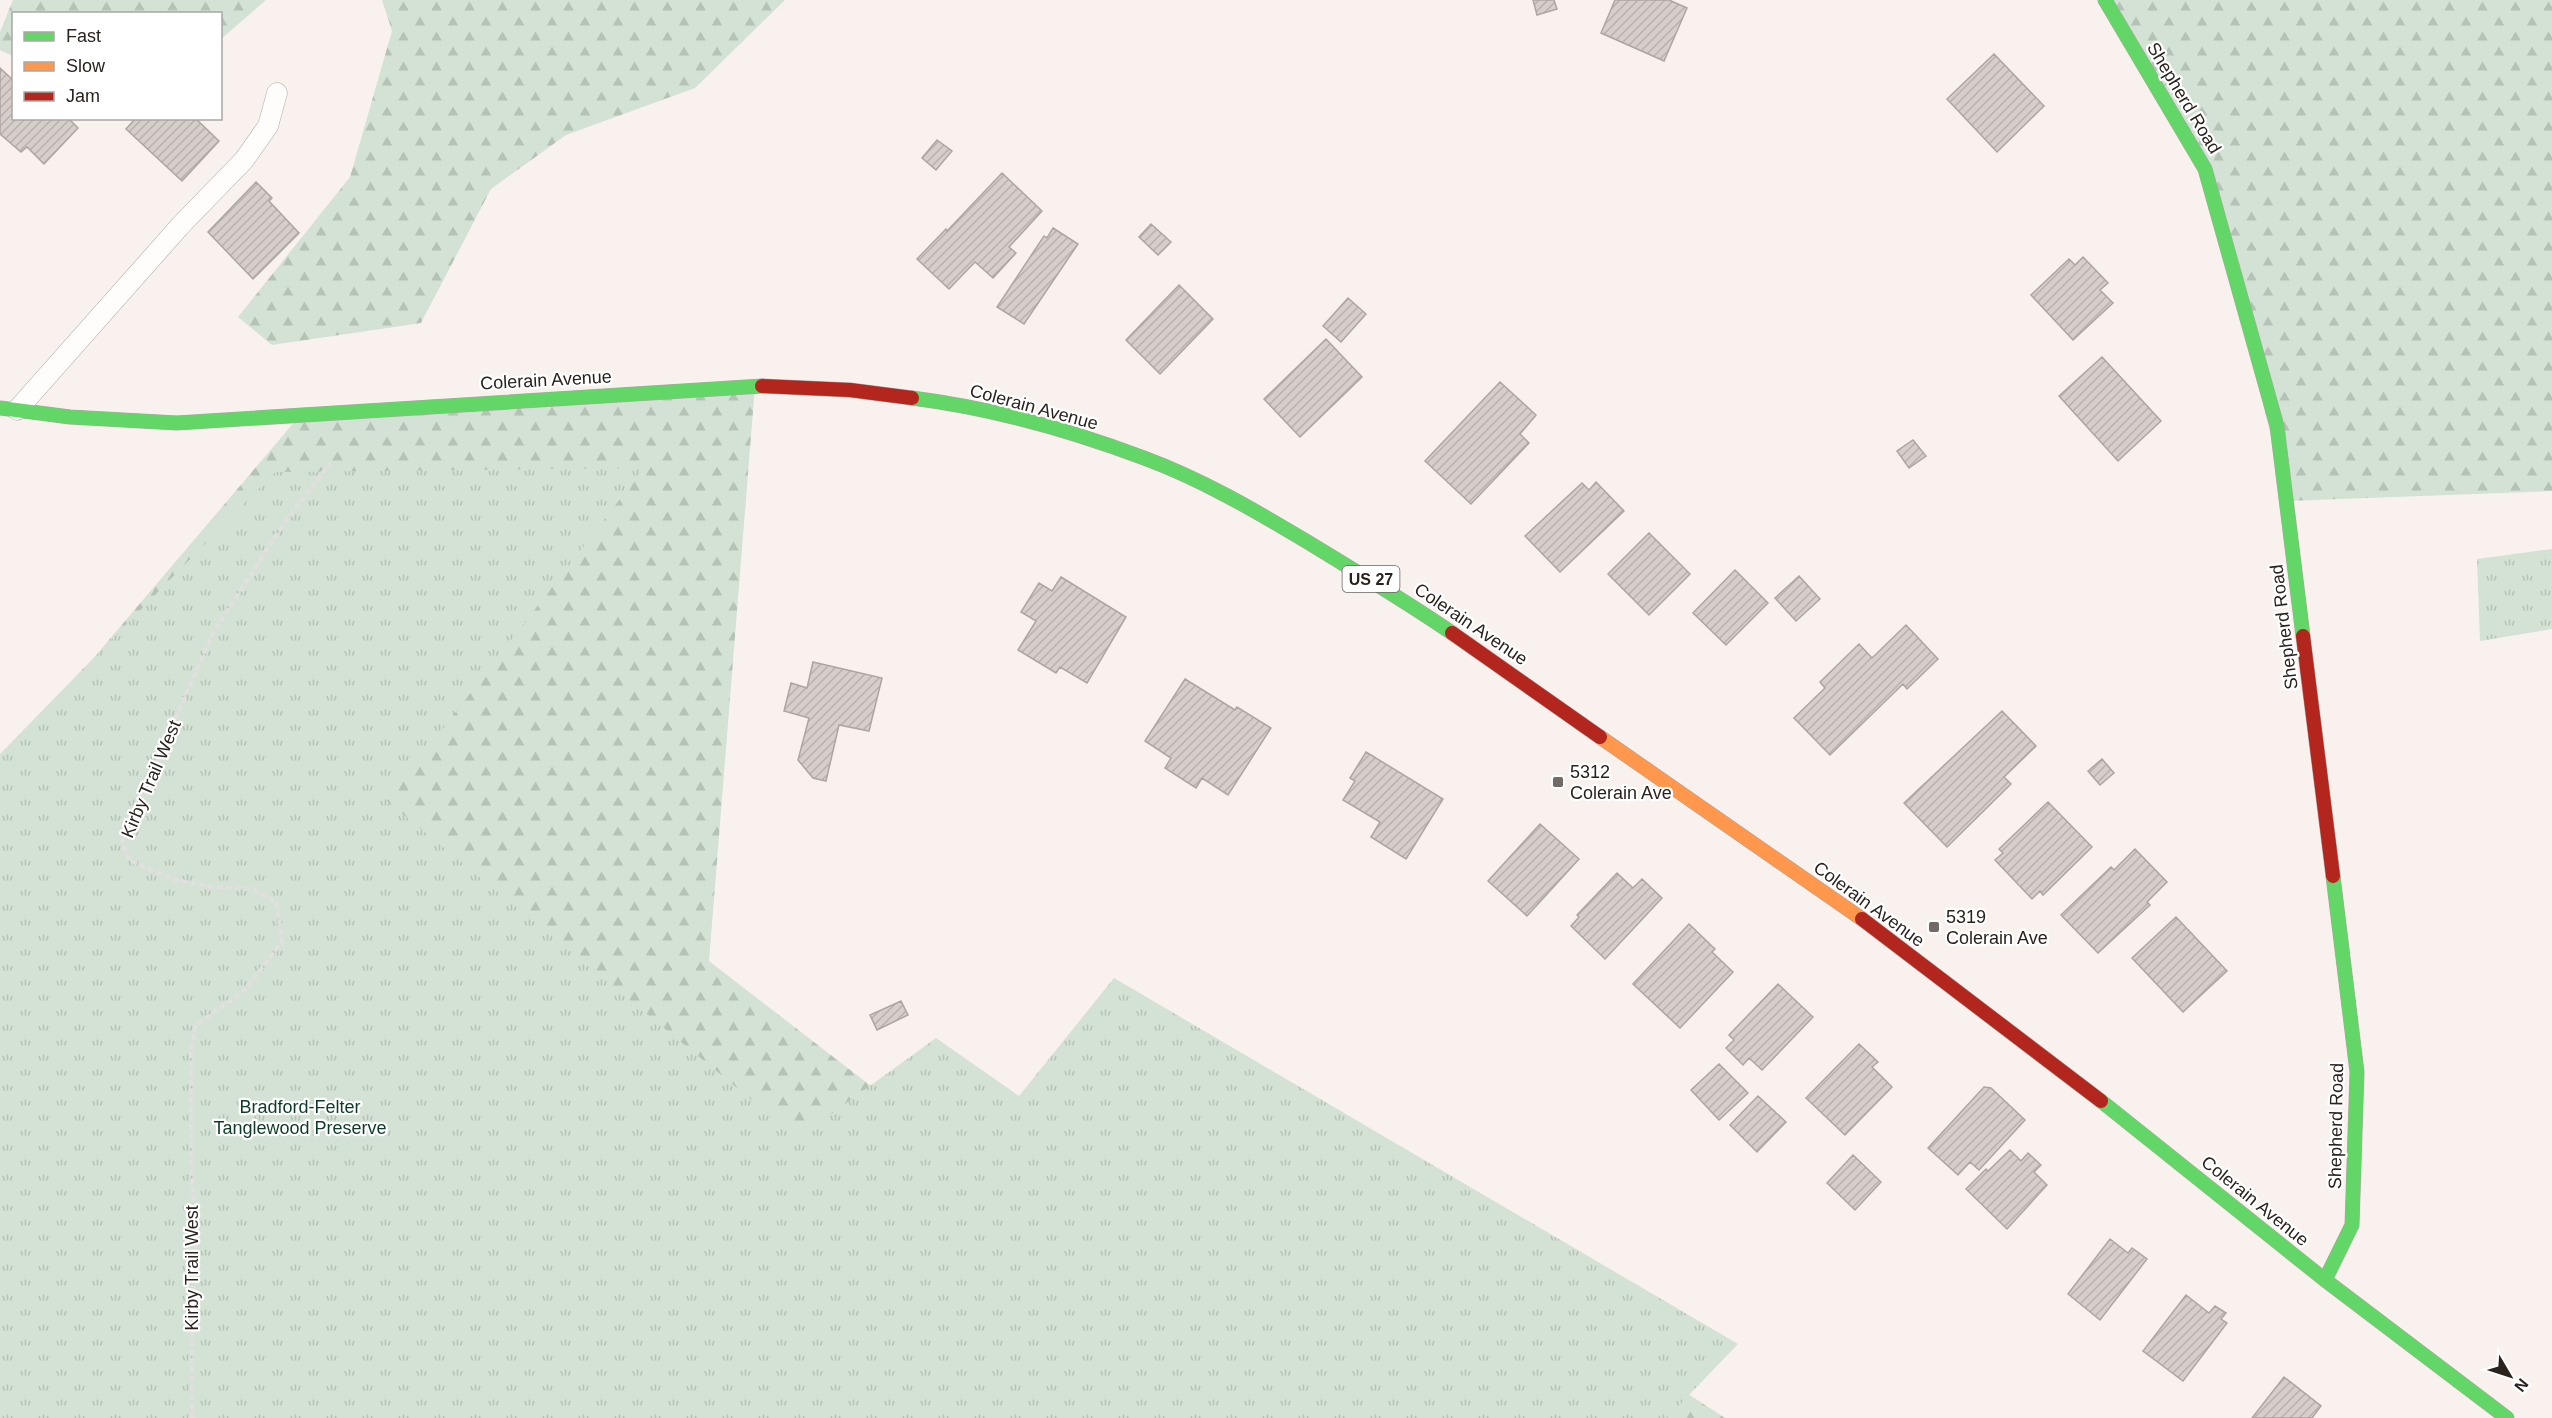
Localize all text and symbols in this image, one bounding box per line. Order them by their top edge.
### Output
legend [12,12,222,120]
text: Fast [66,26,101,46]
street label: Shepherd Road [2143,39,2225,157]
text: Slow [66,56,106,76]
text: Jam [66,86,100,106]
street label: Colerain Avenue [480,367,612,393]
street label: Colerain Avenue [968,380,1100,434]
street label: Shepherd Road [2266,563,2302,691]
road number: US 27 [1342,566,1400,592]
street label: Colerain Avenue [1411,579,1531,669]
street label: Kirby Trail West [117,717,185,841]
place label: 5312 Colerain Ave [1570,762,1672,803]
marker: 5312 Colerain Ave [1551,775,1565,789]
street label: Colerain Avenue [1810,857,1928,951]
place label: 5319 Colerain Ave [1946,907,2048,948]
marker: 5319 Colerain Ave [1927,920,1941,934]
street label: Shepherd Road [2325,1063,2347,1189]
park label: Bradford-Felter Tanglewood Preserve [213,1097,387,1138]
street label: Colerain Avenue [2198,1152,2312,1250]
street label: Kirby Trail West [182,1205,202,1331]
north arrow [2480,1346,2540,1406]
text: N [2511,1375,2532,1395]

